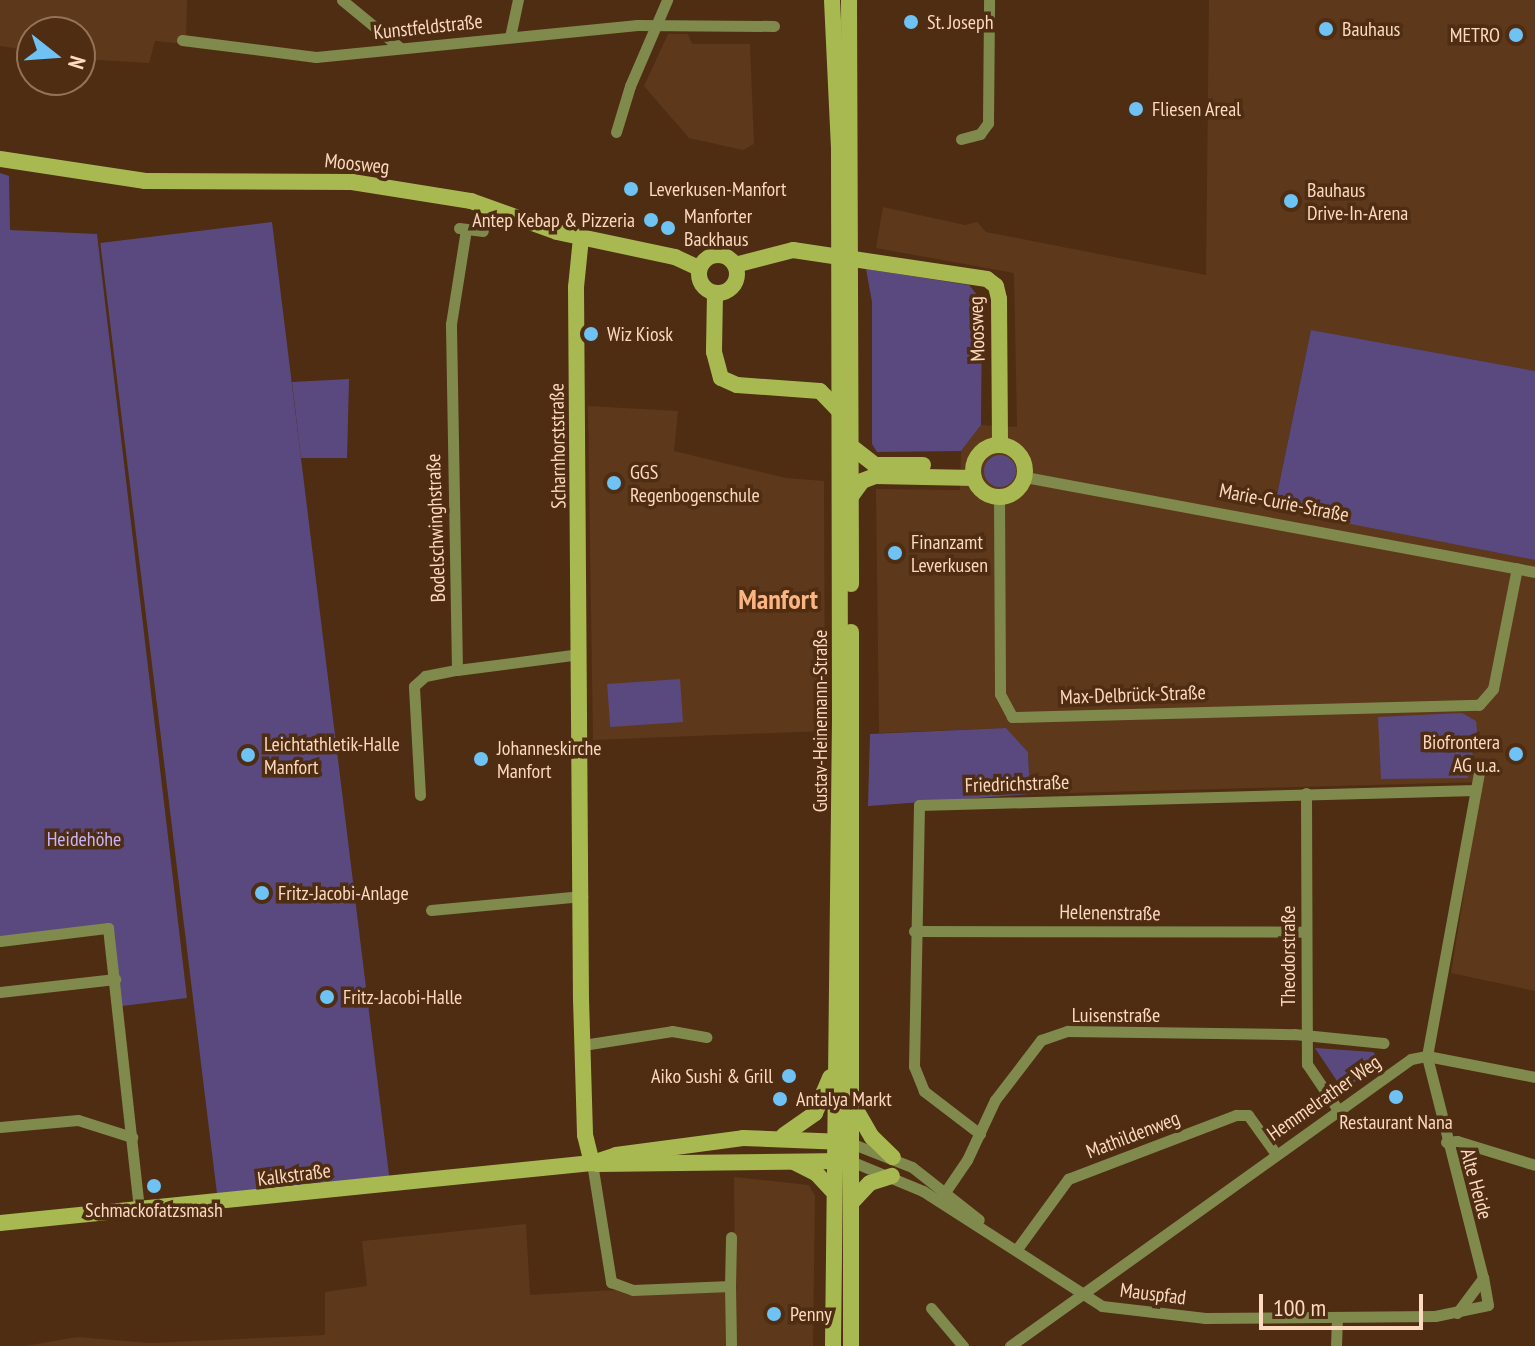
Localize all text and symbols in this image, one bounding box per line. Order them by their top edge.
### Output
street label: Kunstfeldstraße [372,9,484,45]
place label: St. Joseph [927,10,995,34]
marker: St. Joseph [902,13,920,31]
north arrow [16,16,96,96]
place label: Bauhaus [1342,17,1400,41]
marker: Bauhaus [1317,20,1335,38]
place label: METRO [1450,23,1500,47]
marker: METRO [1507,26,1525,44]
text: N [62,53,92,72]
place label: Fliesen Areal [1152,97,1241,121]
marker: Fliesen Areal [1127,100,1145,118]
street label: Moosweg [323,149,391,179]
place label: Leverkusen-Manfort [649,177,786,201]
marker: Leverkusen-Manfort [620,178,642,200]
place label: Bauhaus Drive-In-Arena [1307,178,1408,225]
marker: Bauhaus Drive-In-Arena [1282,192,1300,210]
place label: Manforter Backhaus [684,204,752,251]
place label: Antep Kebap & Pizzeria [472,208,635,232]
marker: Antep Kebap & Pizzeria [642,211,660,229]
marker: Manforter Backhaus [659,219,677,237]
street label: Moosweg [964,296,990,362]
place label: Wiz Kiosk [607,322,674,346]
marker: Wiz Kiosk [582,325,600,343]
street label: Scharnhorststraße [545,383,571,509]
street label: Bodelschwinghstraße [421,453,451,603]
place label: GGS Regenbogenschule [630,460,760,507]
marker: GGS Regenbogenschule [605,474,623,492]
street label: Marie-Curie-Straße [1217,479,1351,527]
place label: Finanzamt Leverkusen [911,530,988,577]
marker: Finanzamt Leverkusen [886,544,904,562]
district label: Manfort [738,582,818,616]
street label: Gustav-Heinemann-Straße [808,630,832,812]
street label: Max-Delbrück-Straße [1060,680,1206,710]
place label: Biofrontera AG u.a. [1423,730,1500,777]
place label: Leichtathletik-Halle Manfort [264,732,400,779]
place label: Johanneskirche Manfort [497,736,602,783]
marker: Biofrontera AG u.a. [1507,745,1525,763]
marker: Leichtathletik-Halle Manfort [239,746,257,764]
marker: Johanneskirche Manfort [472,750,490,768]
street label: Friedrichstraße [964,770,1070,798]
park label: Heidehöhe [47,827,121,851]
place label: Fritz-Jacobi-Anlage [278,881,409,905]
marker: Fritz-Jacobi-Anlage [253,884,271,902]
street label: Helenenstraße [1059,900,1161,926]
street label: Theodorstraße [1276,905,1300,1007]
place label: Fritz-Jacobi-Halle [343,985,462,1009]
marker: Fritz-Jacobi-Halle [318,988,336,1006]
street label: Luisenstraße [1072,1003,1160,1027]
street label: Hemmelrather Weg [1263,1050,1385,1146]
place label: Aiko Sushi & Grill [651,1064,773,1088]
marker: Aiko Sushi & Grill [780,1067,798,1085]
place label: Antalya Markt [796,1087,892,1111]
marker: Restaurant Nana [1387,1088,1405,1106]
marker: Antalya Markt [771,1090,789,1108]
street label: Mathildenweg [1083,1106,1183,1164]
place label: Restaurant Nana [1339,1110,1453,1134]
street label: Alte Heide [1455,1146,1497,1222]
street label: Kalkstraße [256,1159,332,1191]
marker: Schmackofatzsmash [145,1177,163,1195]
place label: Schmackofatzsmash [85,1198,223,1222]
street label: Mauspfad [1119,1278,1187,1310]
scale bar [1263,1278,1427,1328]
text: 100 m [1273,1292,1326,1323]
place label: Penny [790,1302,832,1326]
marker: Penny [765,1305,783,1323]

